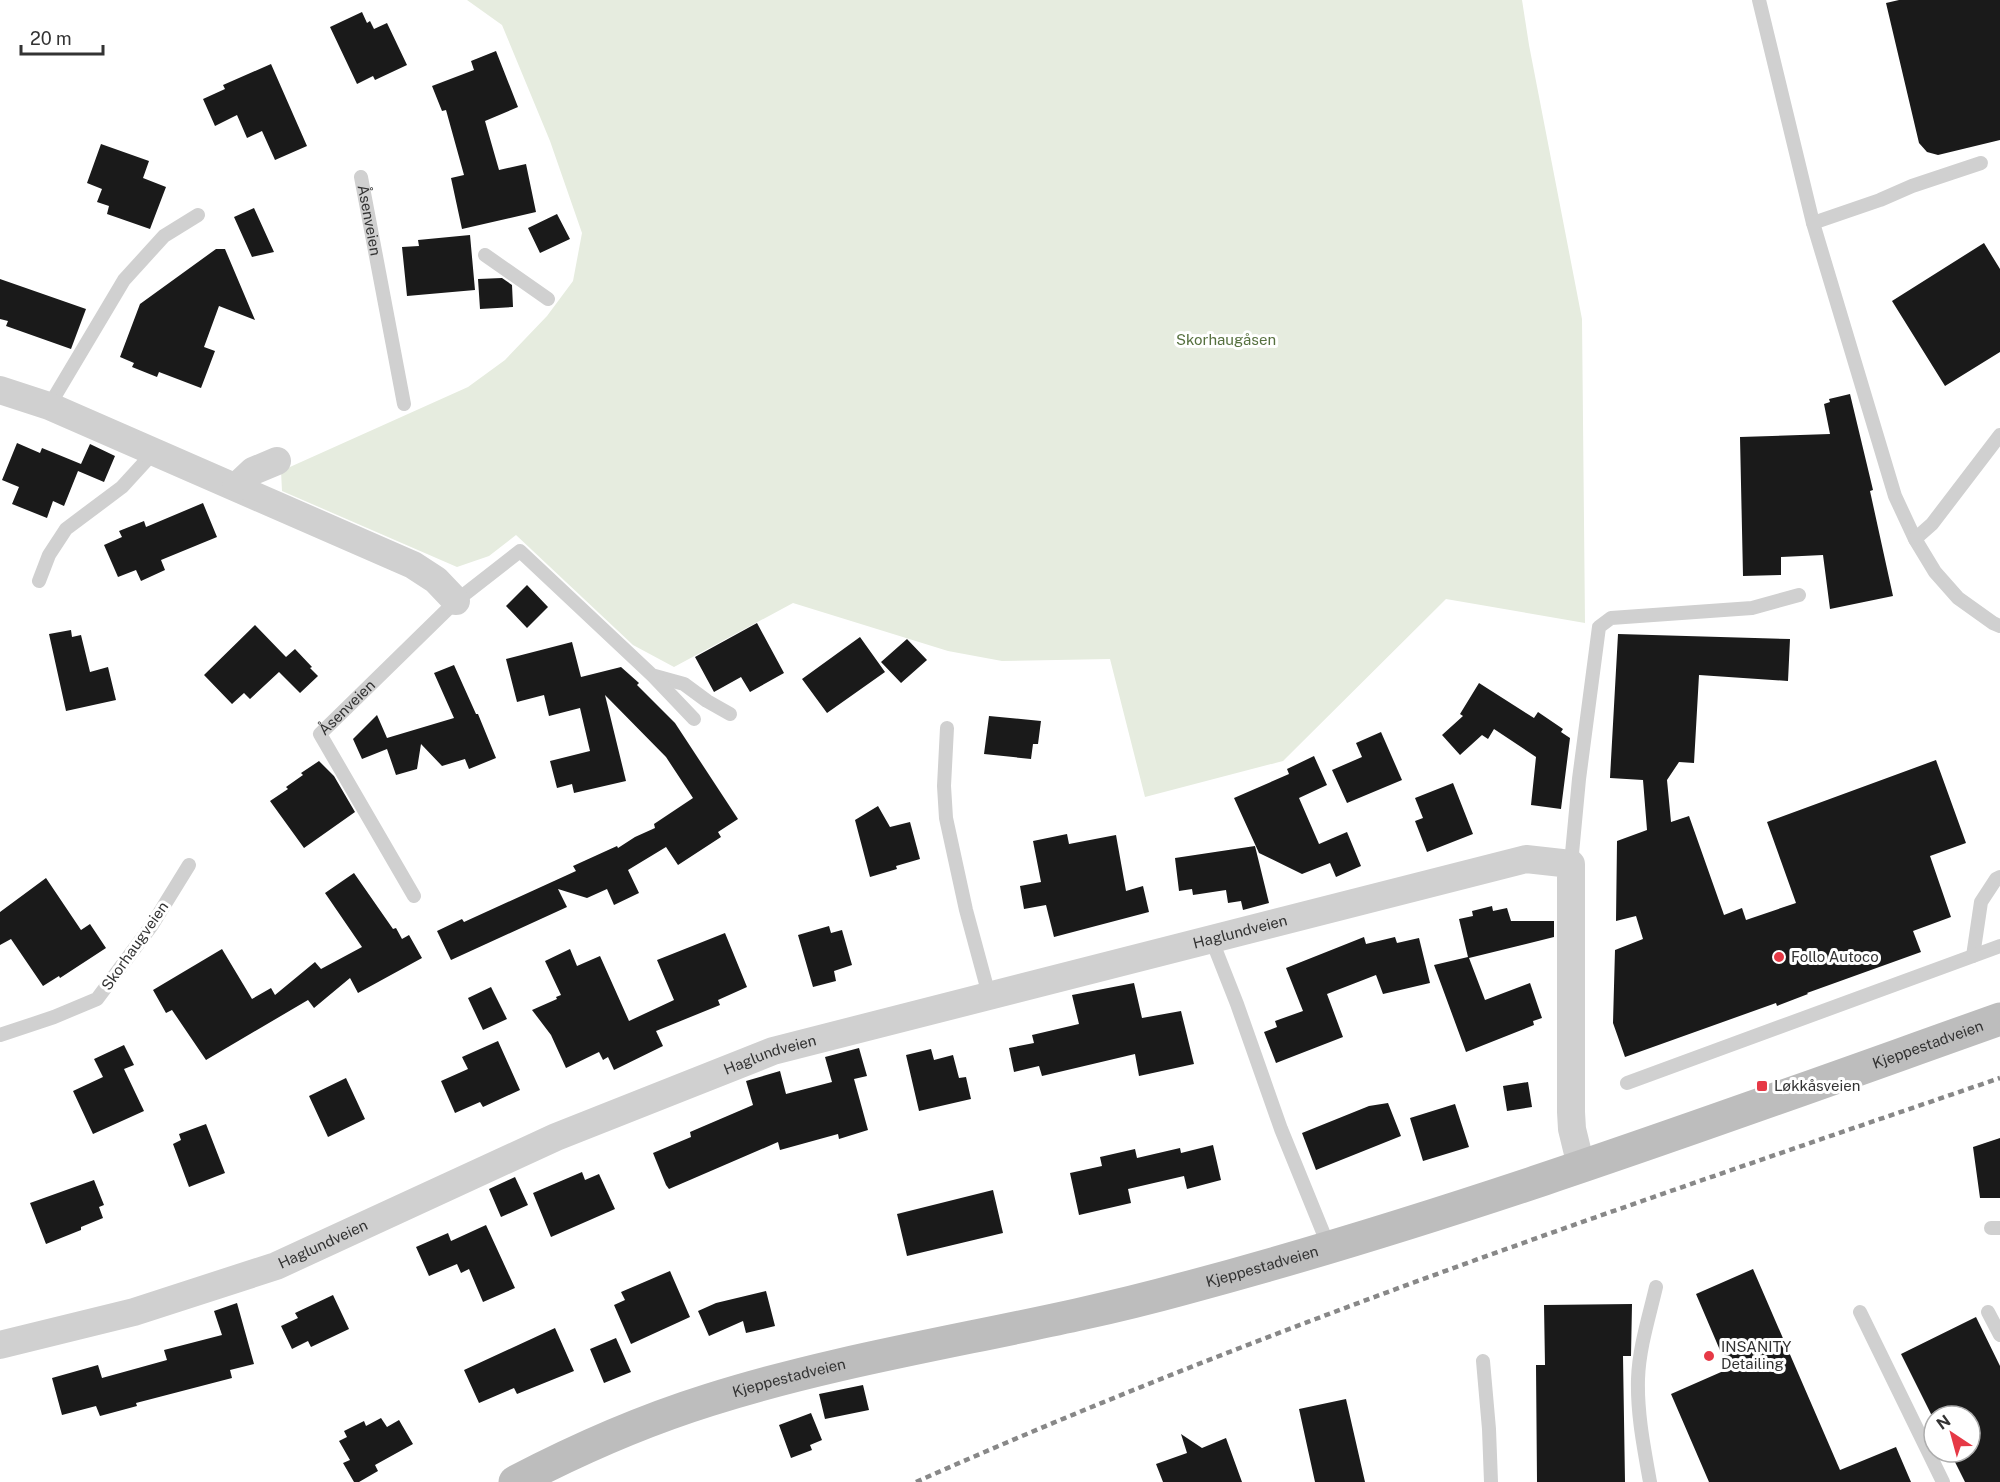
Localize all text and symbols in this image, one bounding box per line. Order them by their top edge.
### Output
scale bar [21,18,104,56]
text: 20 m [30,28,72,49]
street label: Åsenveien [355,183,385,257]
park label: Skorhaugåsen [1176,331,1276,348]
street label: Åsenveien [314,676,378,738]
street label: Skorhaugveien [98,898,171,993]
street label: Haglundveien [1191,911,1289,952]
place label: Follo Autoco [1791,948,1879,965]
marker: Follo Autoco [1772,950,1786,964]
street label: Kjeppestadveien [1870,1017,1985,1072]
street label: Haglundveien [721,1031,818,1078]
place label: Løkkåsveien [1774,1077,1860,1094]
marker: Løkkåsveien [1755,1079,1769,1093]
street label: Haglundveien [275,1216,370,1272]
street label: Kjeppestadveien [1204,1242,1320,1290]
place label: INSANITY Detailing [1721,1338,1791,1372]
marker: INSANITY Detailing [1702,1349,1716,1363]
street label: Kjeppestadveien [730,1355,847,1400]
north arrow [1922,1404,1982,1464]
text: N [1933,1411,1954,1434]

